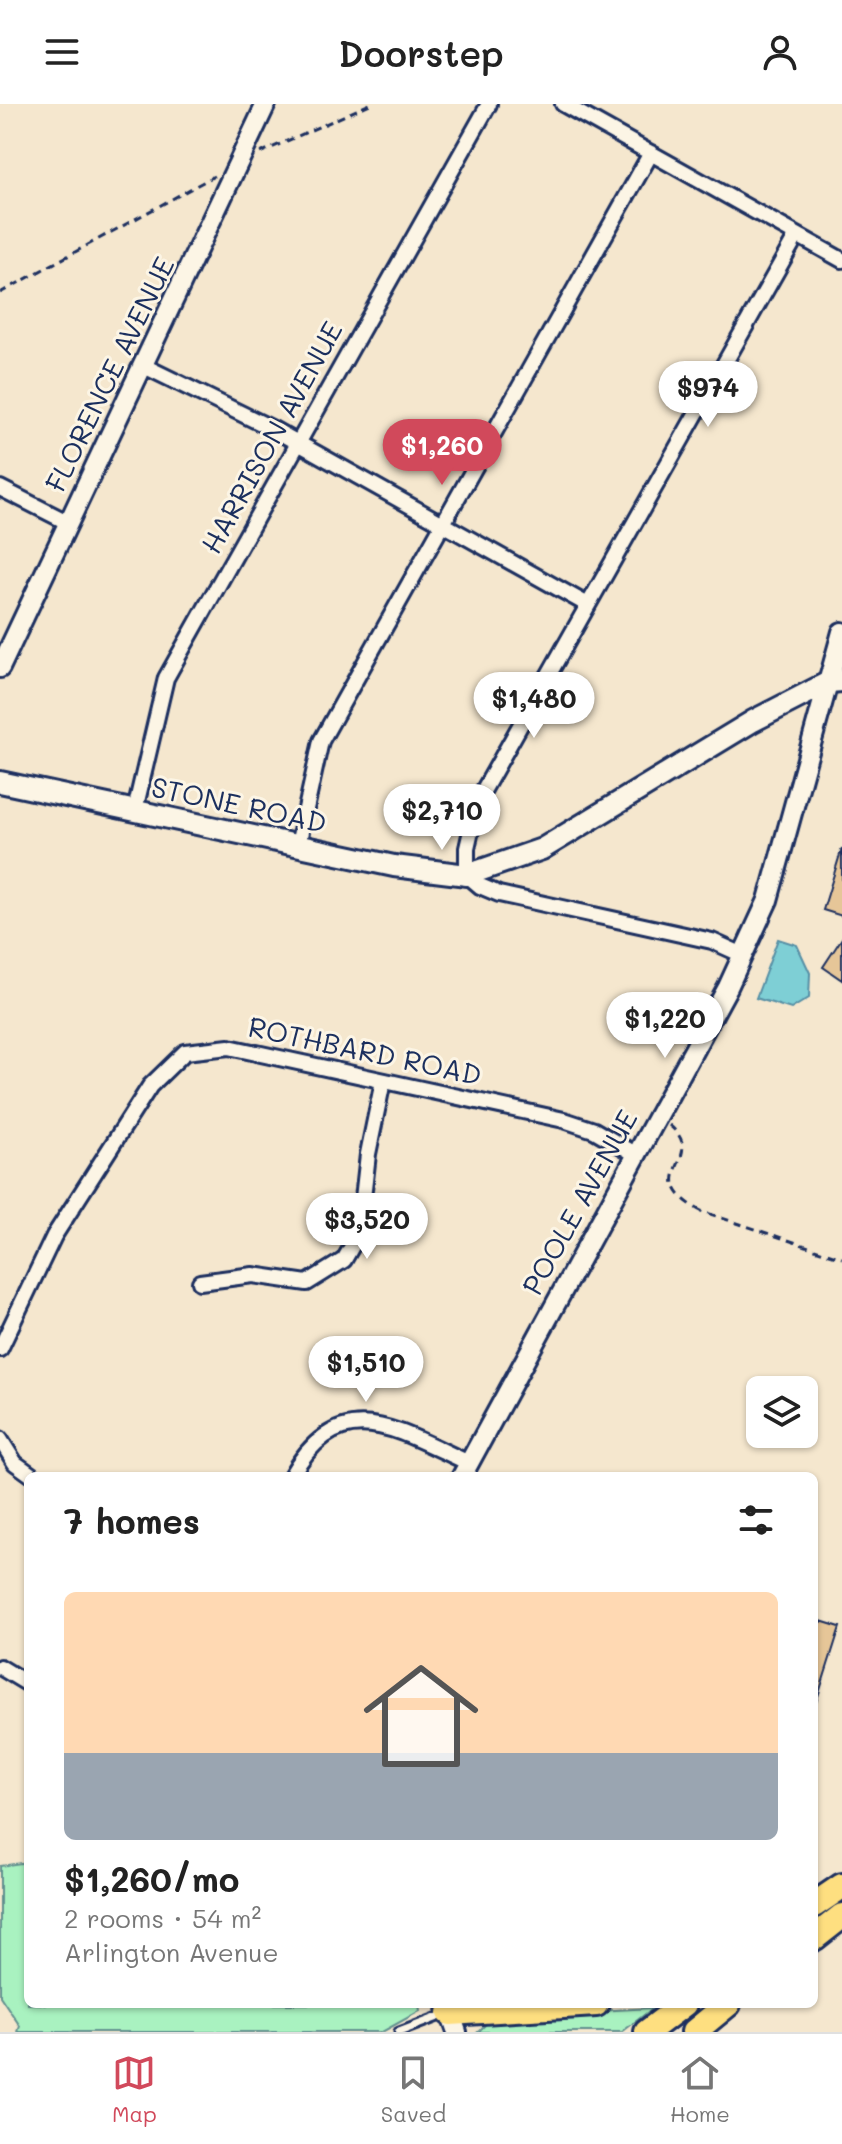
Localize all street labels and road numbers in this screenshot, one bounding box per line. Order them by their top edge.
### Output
street label: FLORENCE AVENUE [37,251,181,497]
street label: HARRISON AVENUE [192,315,350,559]
street label: STONE ROAD [148,768,330,840]
street label: ROTHBARD ROAD [245,1008,485,1092]
street label: POOLE AVENUE [513,1103,645,1301]

